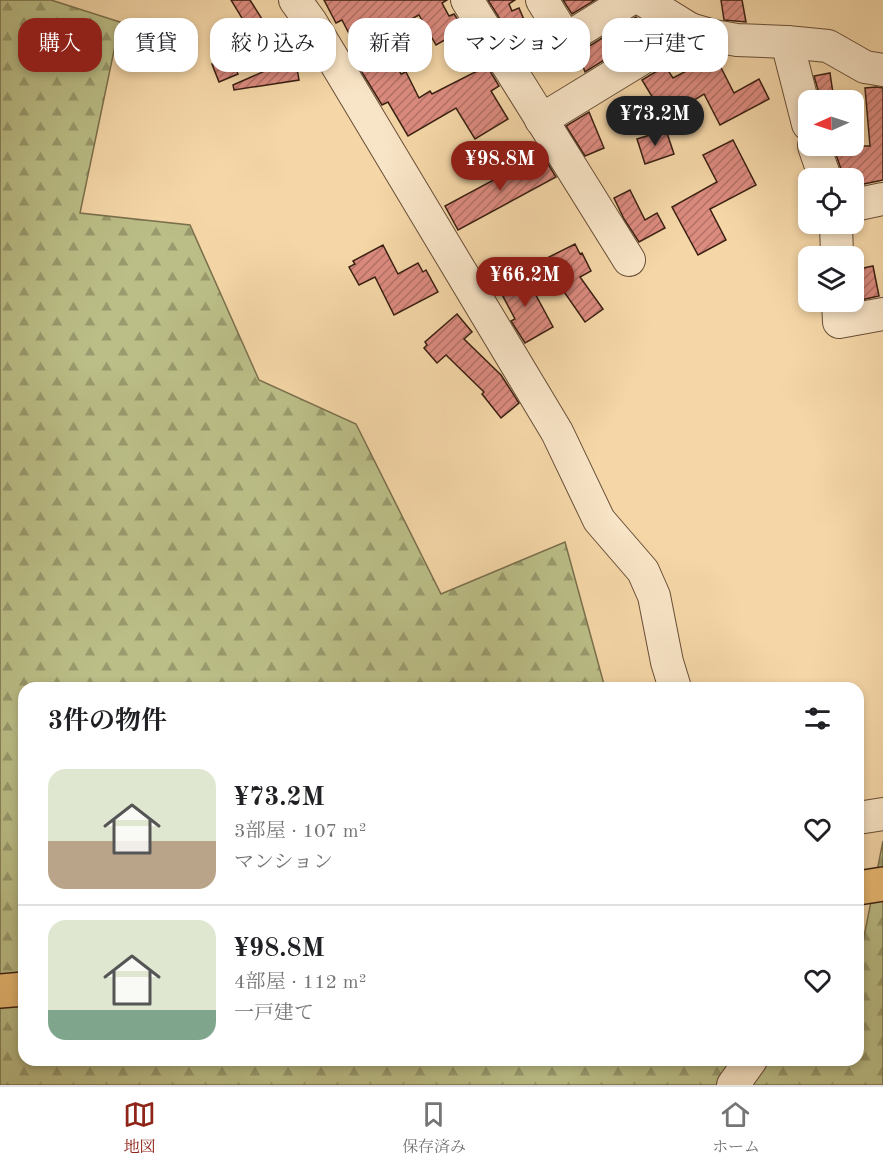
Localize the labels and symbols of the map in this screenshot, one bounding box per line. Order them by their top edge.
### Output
north arrow [798,90,864,156]
pin: ¥73.2M [606,96,704,147]
pin: ¥98.8M [451,141,549,192]
pin: ¥66.2M [476,257,574,308]

